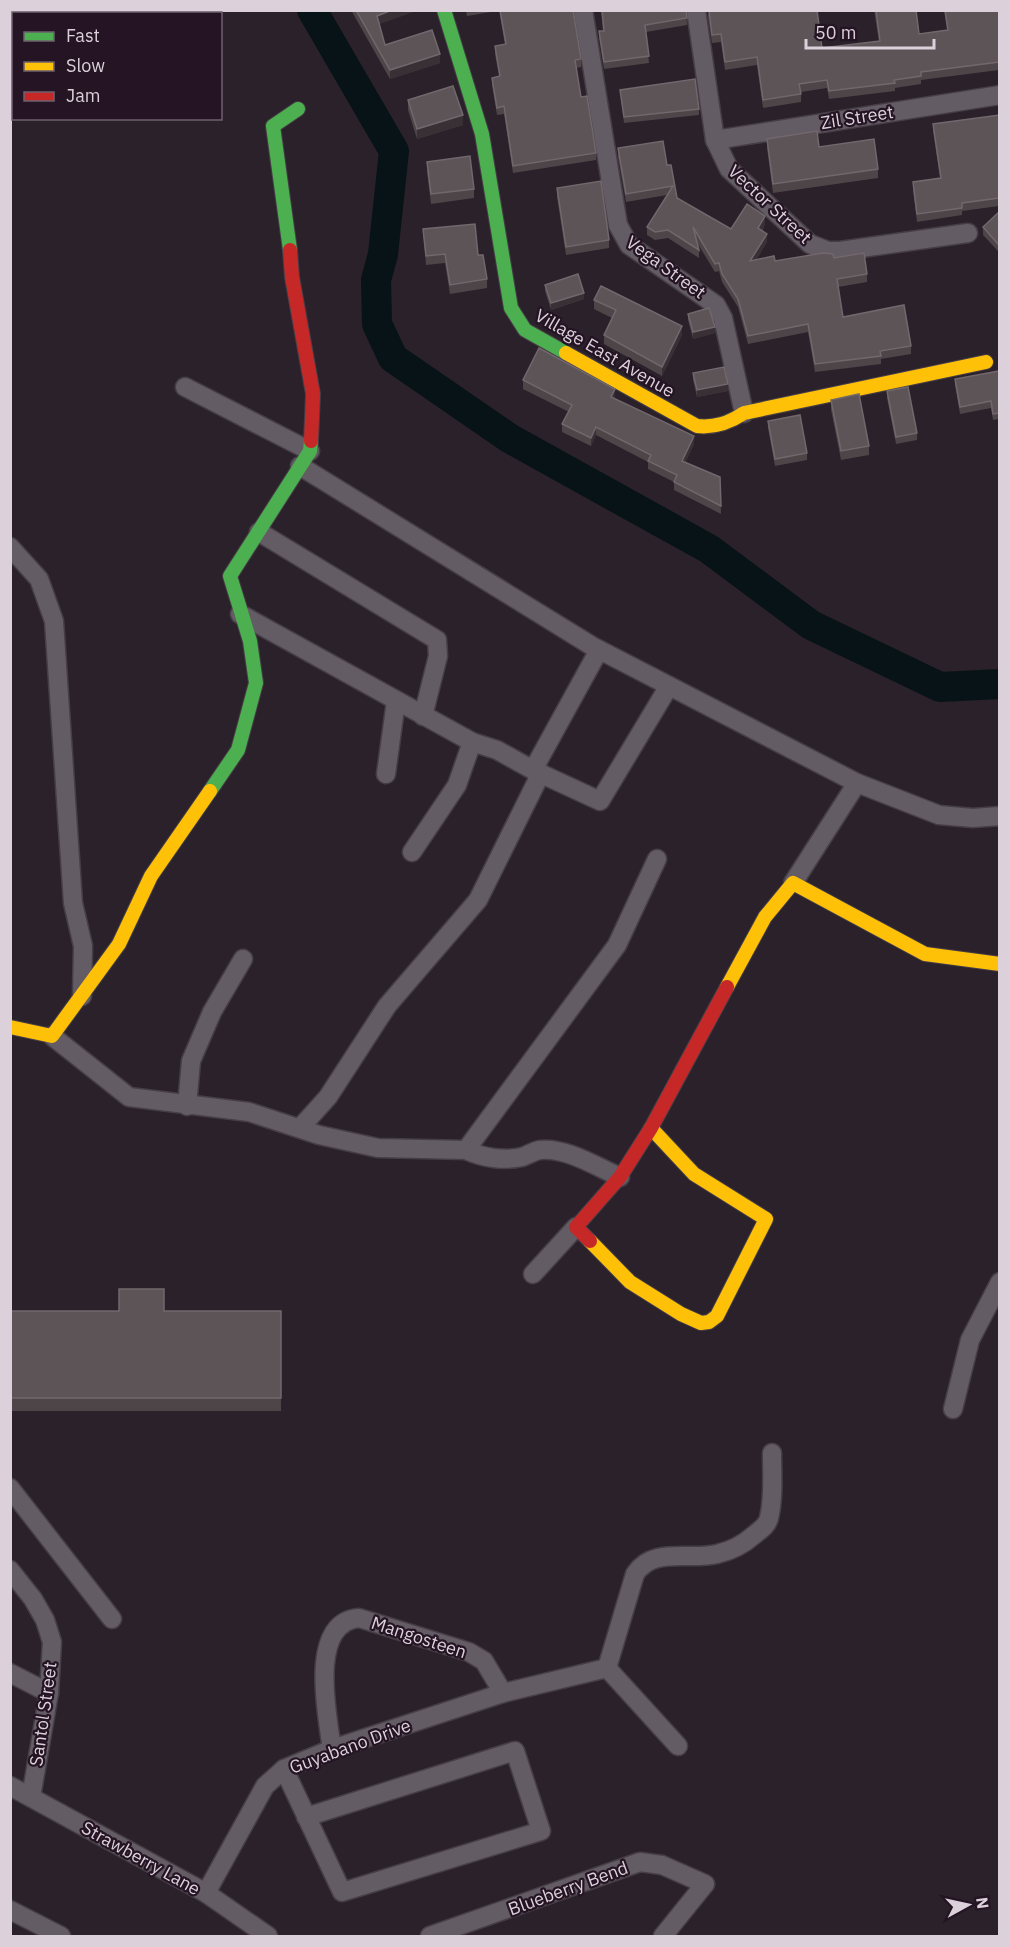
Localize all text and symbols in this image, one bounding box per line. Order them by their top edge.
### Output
legend [12,12,222,120]
scale bar [806,12,934,50]
text: 50 m [815,21,857,44]
text: Fast [66,24,100,47]
text: Slow [66,54,105,77]
text: Jam [66,84,101,107]
street label: Zil Street [819,100,895,134]
street label: Vector Street [723,159,817,249]
street label: Vega Street [622,230,710,304]
street label: Village East Avenue [531,304,679,402]
street label: Mangosteen [368,1611,470,1663]
street label: Santol Street [24,1660,62,1768]
street label: Guyabano Drive [286,1713,414,1779]
street label: Strawberry Lane [78,1816,205,1900]
street label: Blueberry Bend [505,1856,631,1920]
north arrow [938,1875,998,1935]
text: N [972,1896,994,1910]

